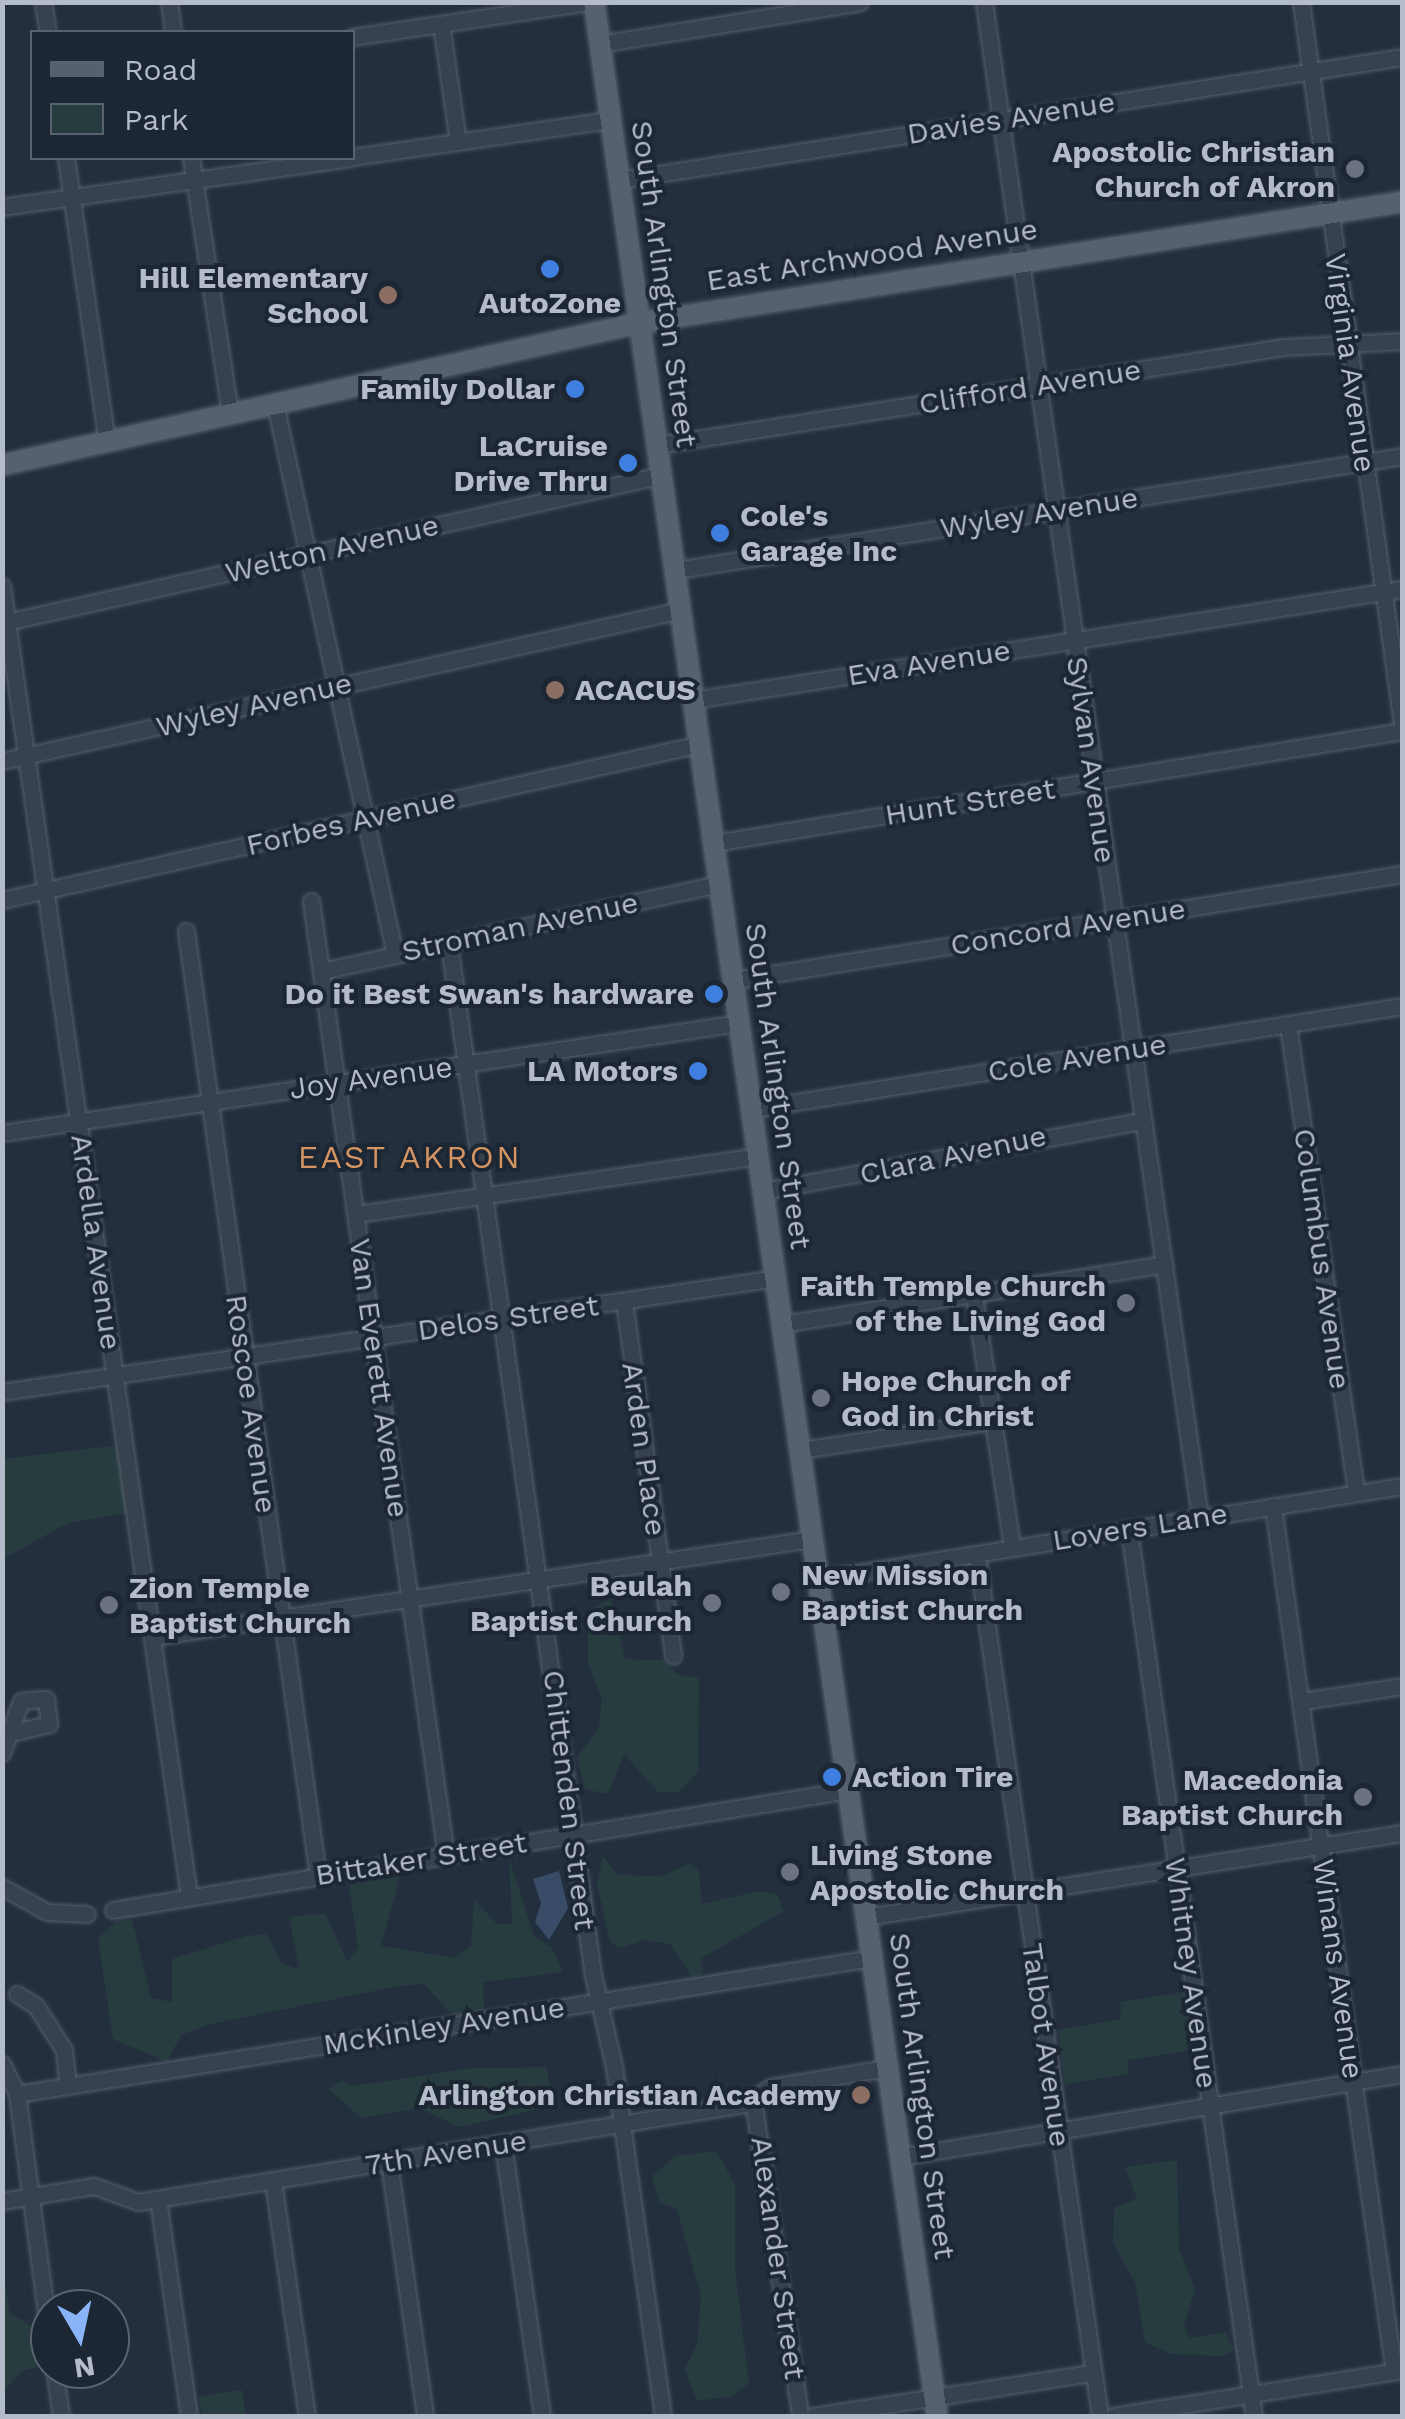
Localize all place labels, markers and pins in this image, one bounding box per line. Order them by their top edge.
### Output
place label: Apostolic Christian Church of Akron [1052,134,1335,204]
marker: Apostolic Christian Church of Akron [1344,158,1366,180]
marker: AutoZone [539,258,561,280]
place label: Hill Elementary School [138,260,368,330]
marker: Hill Elementary School [377,284,399,306]
place label: AutoZone [479,285,621,321]
place label: Family Dollar [359,371,555,407]
marker: Family Dollar [564,378,586,400]
place label: LaCruise Drive Thru [453,428,608,498]
marker: LaCruise Drive Thru [617,452,639,474]
place label: Cole's Garage Inc [740,498,897,568]
marker: Cole's Garage Inc [709,522,731,544]
place label: ACACUS [575,672,696,708]
marker: ACACUS [544,679,566,701]
place label: Do it Best Swan's hardware [284,976,694,1012]
marker: Do it Best Swan's hardware [703,983,725,1005]
place label: LA Motors [526,1053,678,1089]
marker: LA Motors [687,1060,709,1082]
place label: Faith Temple Church of the Living God [799,1268,1106,1338]
marker: Faith Temple Church of the Living God [1115,1292,1137,1314]
place label: Hope Church of God in Christ [841,1363,1071,1434]
marker: Hope Church of God in Christ [810,1387,832,1409]
place label: New Mission Baptist Church [801,1557,1023,1628]
place label: Beulah Baptist Church [470,1568,692,1638]
place label: Zion Temple Baptist Church [129,1570,351,1640]
marker: New Mission Baptist Church [770,1581,792,1603]
marker: Beulah Baptist Church [701,1592,723,1614]
marker: Zion Temple Baptist Church [98,1594,120,1616]
place label: Action Tire [852,1759,1014,1795]
place label: Macedonia Baptist Church [1121,1762,1343,1832]
marker: Action Tire [821,1766,843,1788]
marker: Macedonia Baptist Church [1352,1786,1374,1808]
place label: Living Stone Apostolic Church [810,1837,1064,1908]
marker: Living Stone Apostolic Church [779,1861,801,1883]
place label: Arlington Christian Academy [418,2077,841,2113]
marker: Arlington Christian Academy [850,2084,872,2106]

